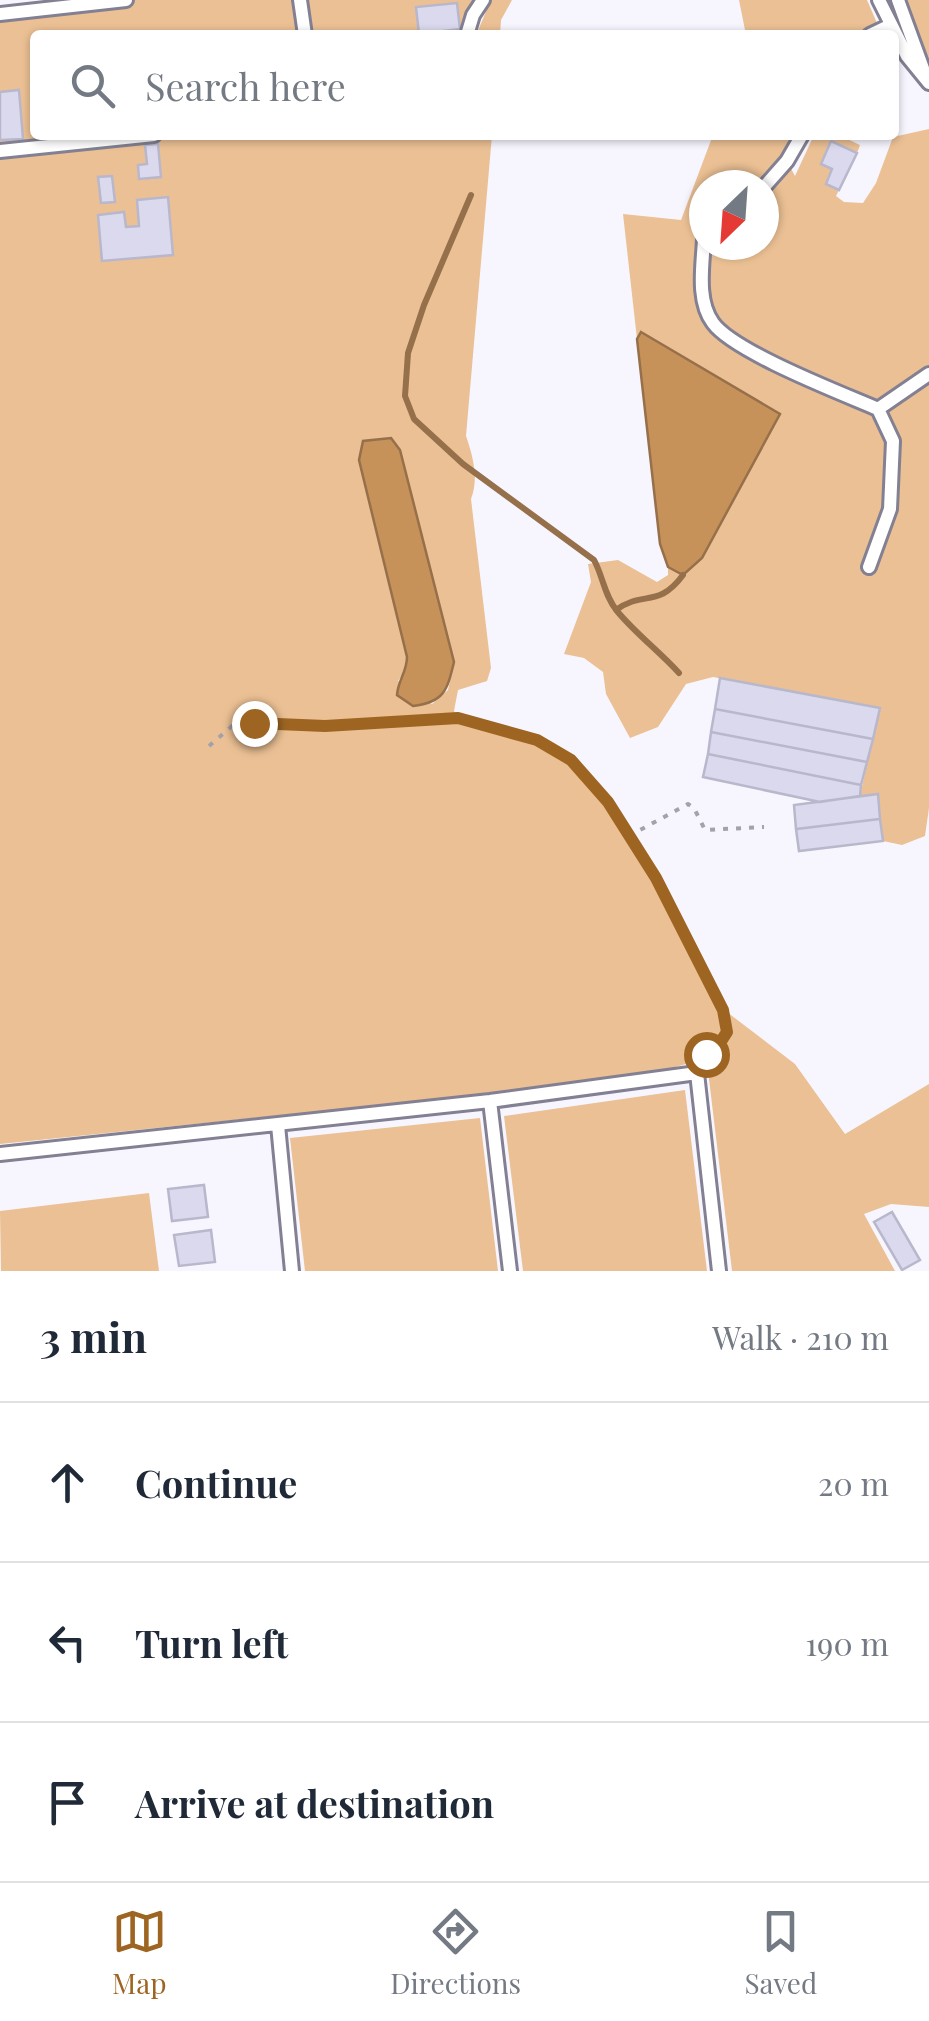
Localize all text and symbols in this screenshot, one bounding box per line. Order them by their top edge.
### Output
search box [30,30,899,140]
icon: search [65,58,120,113]
text: Search here [145,60,346,111]
north arrow [689,170,779,260]
route end [232,701,278,747]
route start [684,1032,730,1078]
text: 3 min [40,1308,147,1364]
text: Walk · 210 m [712,1315,889,1358]
icon: ahead [40,1455,95,1510]
text: Continue [135,1457,297,1508]
text: 20 m [818,1461,889,1504]
icon: left [40,1615,95,1670]
text: Turn left [135,1617,288,1668]
text: 190 m [805,1621,889,1664]
icon: arrive [40,1775,95,1830]
text: Arrive at destination [135,1777,494,1828]
tab: Map [112,1904,167,2001]
tab: Directions [390,1904,521,2001]
tab: Saved [744,1904,817,2001]

